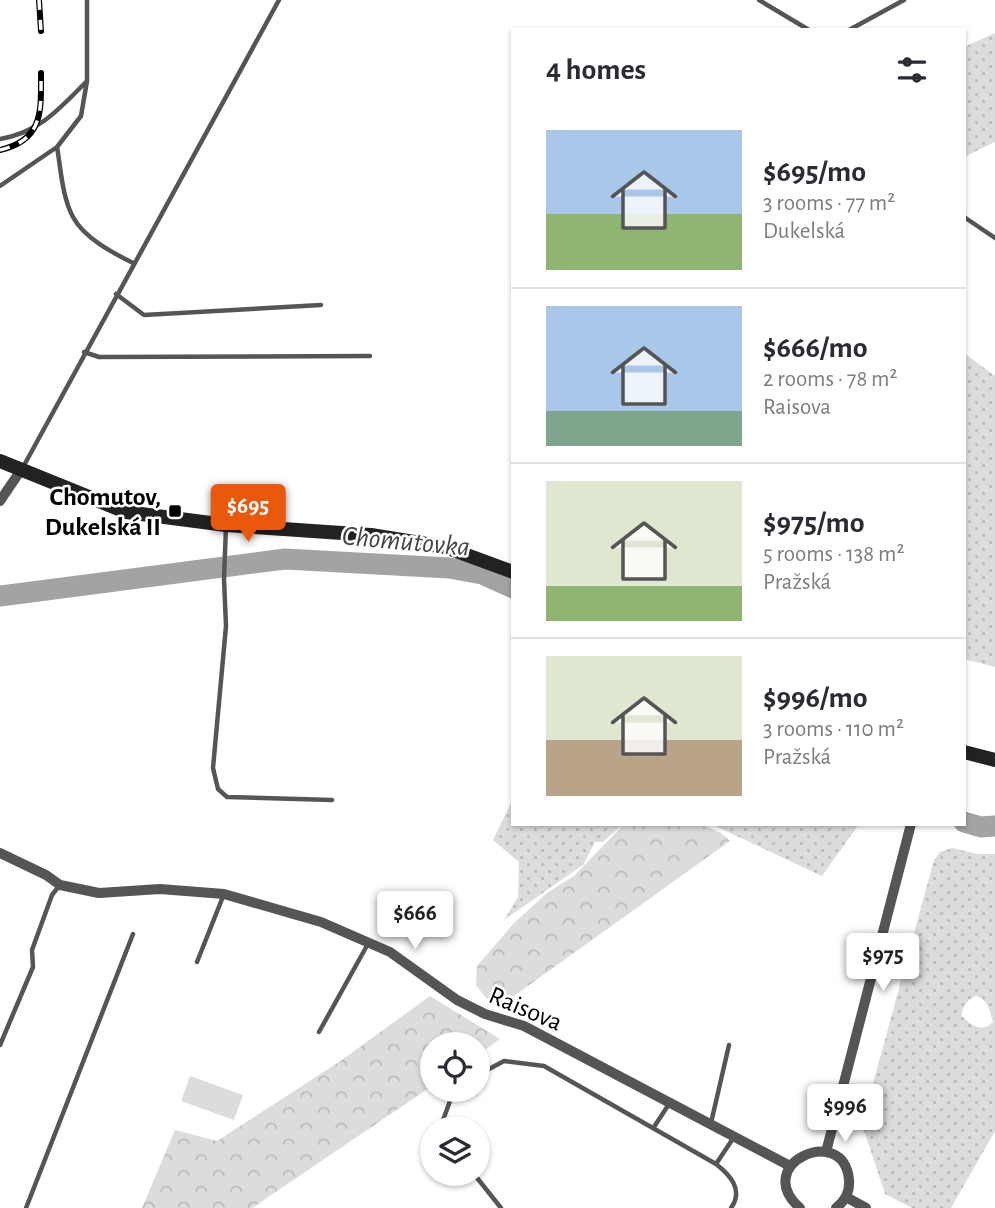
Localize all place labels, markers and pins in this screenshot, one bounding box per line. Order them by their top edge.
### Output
place label: Chomutov, Dukelská II [45,484,161,540]
pin: $695 [207,484,289,544]
marker: Chomutov, Dukelská II [167,503,183,519]
pin: $666 [374,892,456,951]
pin: $975 [842,934,924,993]
pin: $996 [804,1084,886,1144]

